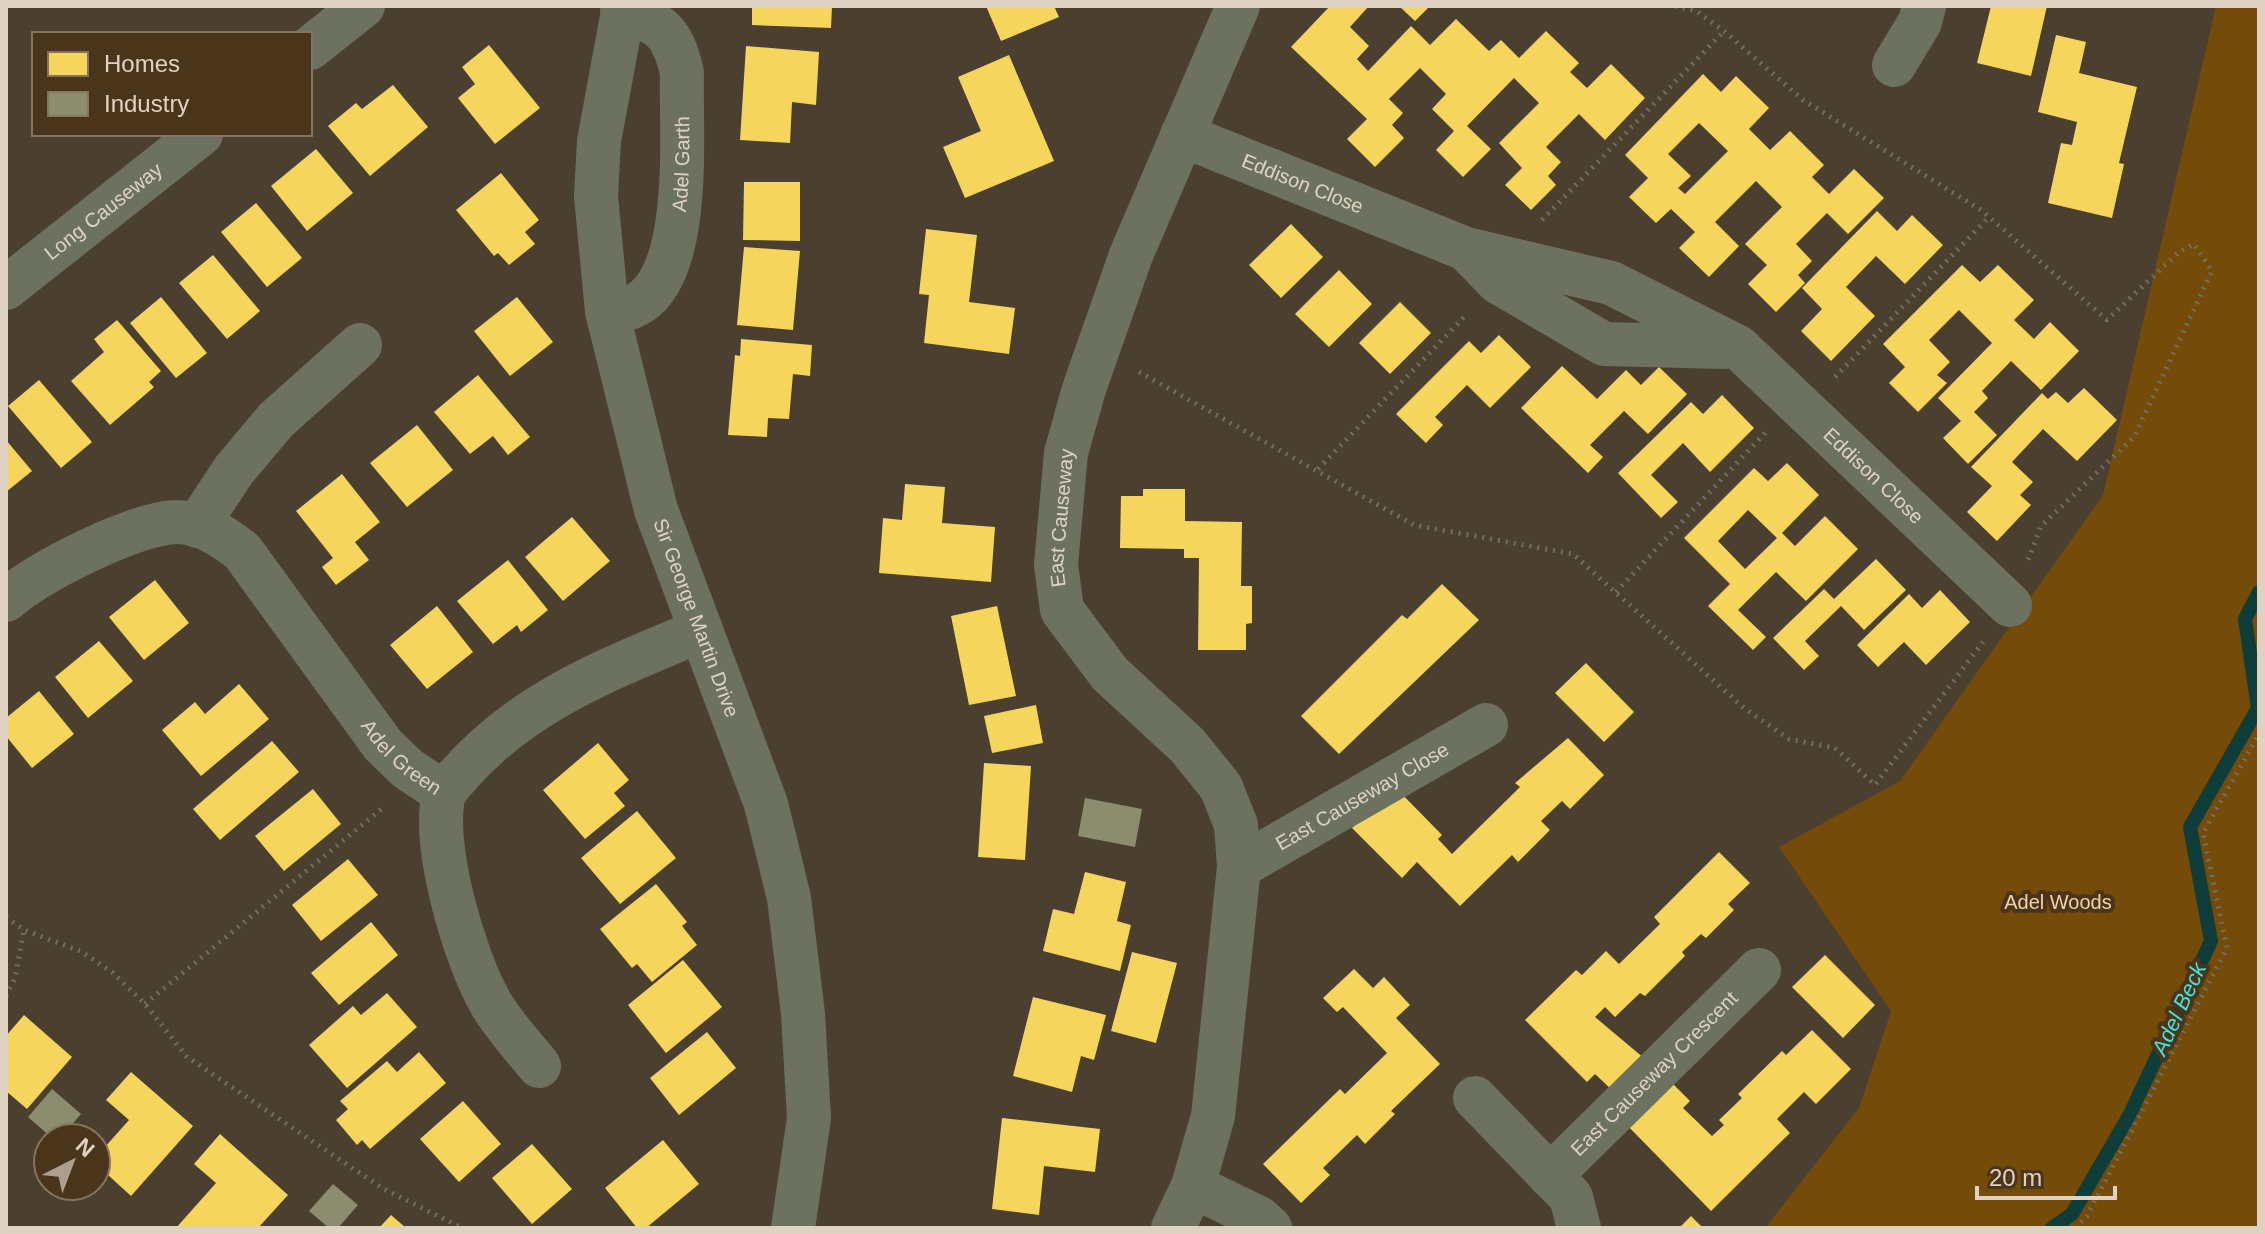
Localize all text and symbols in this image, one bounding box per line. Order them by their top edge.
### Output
legend [32,32,312,136]
text: Homes [104,50,180,77]
text: Industry [104,90,189,117]
street label: Adel Garth [668,116,693,213]
street label: Eddison Close [1239,149,1367,218]
street label: Long Causeway [40,158,166,264]
street label: Eddison Close [1819,423,1928,528]
street label: East Causeway [1045,448,1077,589]
street label: Sir George Martin Drive [649,516,743,720]
street label: Adel Green [357,715,445,799]
street label: East Causeway Close [1272,738,1452,855]
park label: Adel Woods [2004,891,2112,913]
water label: Adel Beck [2146,958,2212,1061]
street label: East Causeway Crescent [1566,987,1742,1160]
north arrow [32,1122,112,1202]
text: N [71,1133,99,1162]
scale bar [1977,1150,2115,1200]
text: 20 m [1989,1164,2042,1191]

